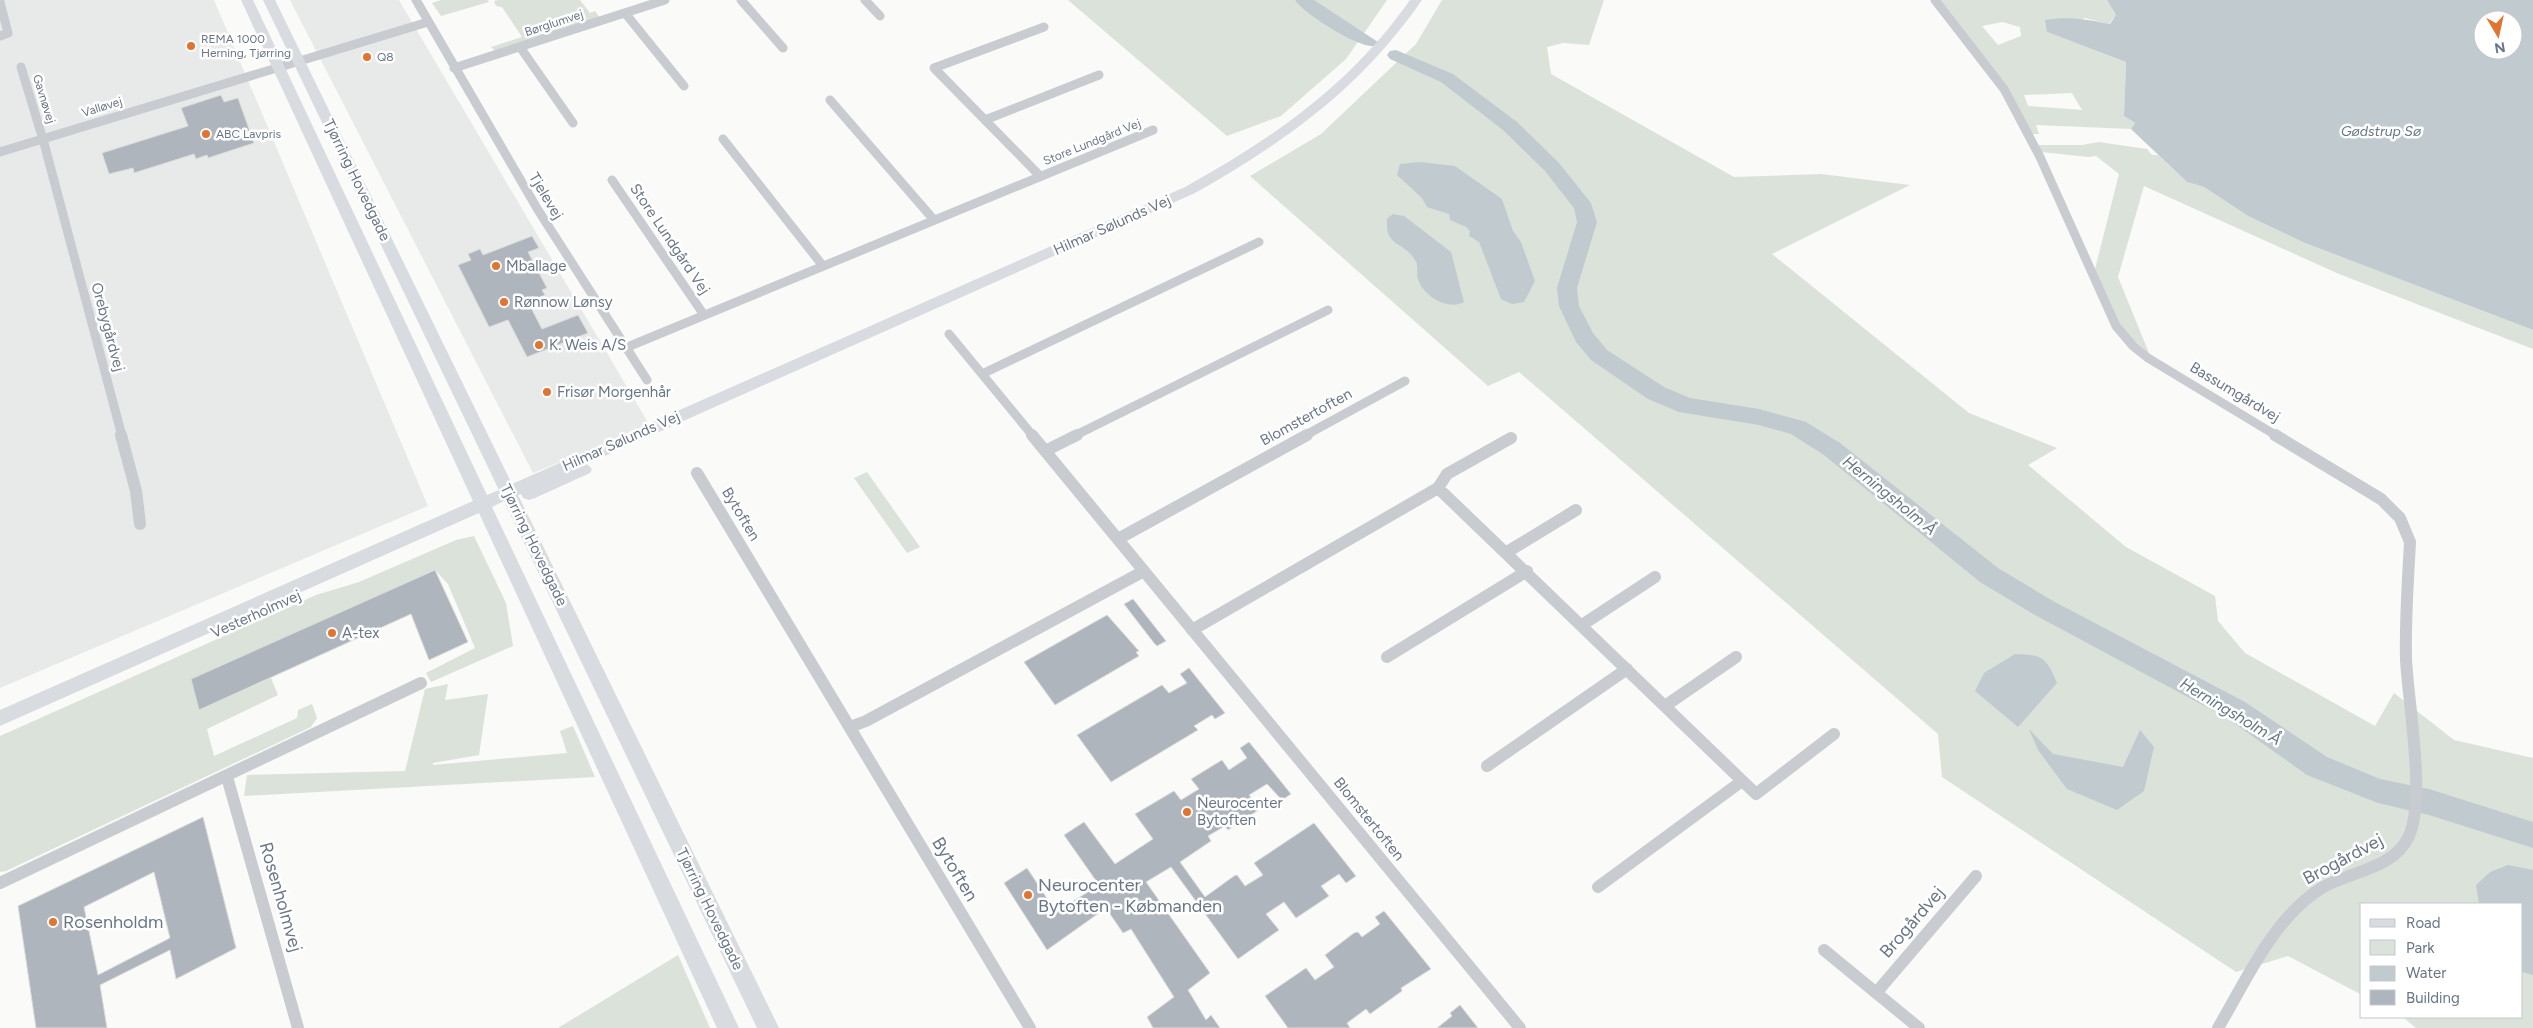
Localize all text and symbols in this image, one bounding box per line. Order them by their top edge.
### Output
street label: Børglumvej [523,7,585,39]
north arrow [2473,10,2523,60]
place label: REMA 1000 Herning, Tjørring [201,32,291,60]
text: N [2493,38,2507,57]
marker: REMA 1000 Herning, Tjørring [185,40,197,52]
place label: Q8 [377,50,394,64]
marker: Q8 [361,51,373,63]
street label: Gavnøvej [30,73,58,125]
street label: Valløvej [80,94,124,120]
street label: Tjørring Hovedgade [320,116,394,244]
street label: Store Lundgård Vej [1041,116,1143,168]
water label: Gødstrup Sø [2341,123,2422,140]
place label: ABC Lavpris [216,127,282,141]
marker: ABC Lavpris [200,128,212,140]
street label: Tjelevej [525,169,567,223]
street label: Store Lundgård Vej [626,180,714,298]
street label: Hilmar Sølunds Vej [1050,191,1174,259]
place label: Mballage [506,257,566,275]
marker: Mballage [490,260,502,272]
street label: Orebygårdvej [87,281,129,373]
place label: Rønnow Lønsy [514,293,613,311]
marker: Rønnow Lønsy [498,296,510,308]
place label: K. Weis A/S [549,336,626,354]
marker: K. Weis A/S [533,339,545,351]
street label: Bassumgårdvej [2187,358,2283,426]
place label: Frisør Morgenhår [557,383,671,401]
street label: Blomstertoften [1257,384,1355,450]
marker: Frisør Morgenhår [541,386,553,398]
street label: Hilmar Sølunds Vej [559,407,683,475]
water label: Herningsholm Å [1839,452,1940,539]
street label: Tjørring Hovedgade [497,481,571,609]
street label: Bytoften [718,484,764,544]
street label: Vesterholmvej [208,586,304,642]
place label: A-tex [342,624,379,642]
marker: A-tex [326,627,338,639]
water label: Herningsholm Å [2177,674,2285,749]
street label: Blomstertoften [1330,774,1408,864]
place label: Neurocenter Bytoften [1197,794,1283,829]
marker: Neurocenter Bytoften [1181,806,1193,818]
street label: Brogårdvej [2299,829,2387,889]
street label: Bytoften [927,833,983,905]
street label: Rosenholmvej [255,839,307,955]
street label: Tjørring Hovedgade [673,845,747,973]
place label: Neurocenter Bytoften - Købmanden [1038,874,1222,917]
street label: Brogårdvej [1875,882,1949,962]
marker: Neurocenter Bytoften - Købmanden [1022,889,1034,901]
legend [2360,903,2523,1018]
place label: Rosenholdm [63,911,163,933]
text: Road [2406,914,2441,932]
marker: Rosenholdm [47,916,59,928]
text: Park [2406,939,2435,957]
text: Water [2406,964,2446,982]
text: Building [2406,989,2460,1007]

